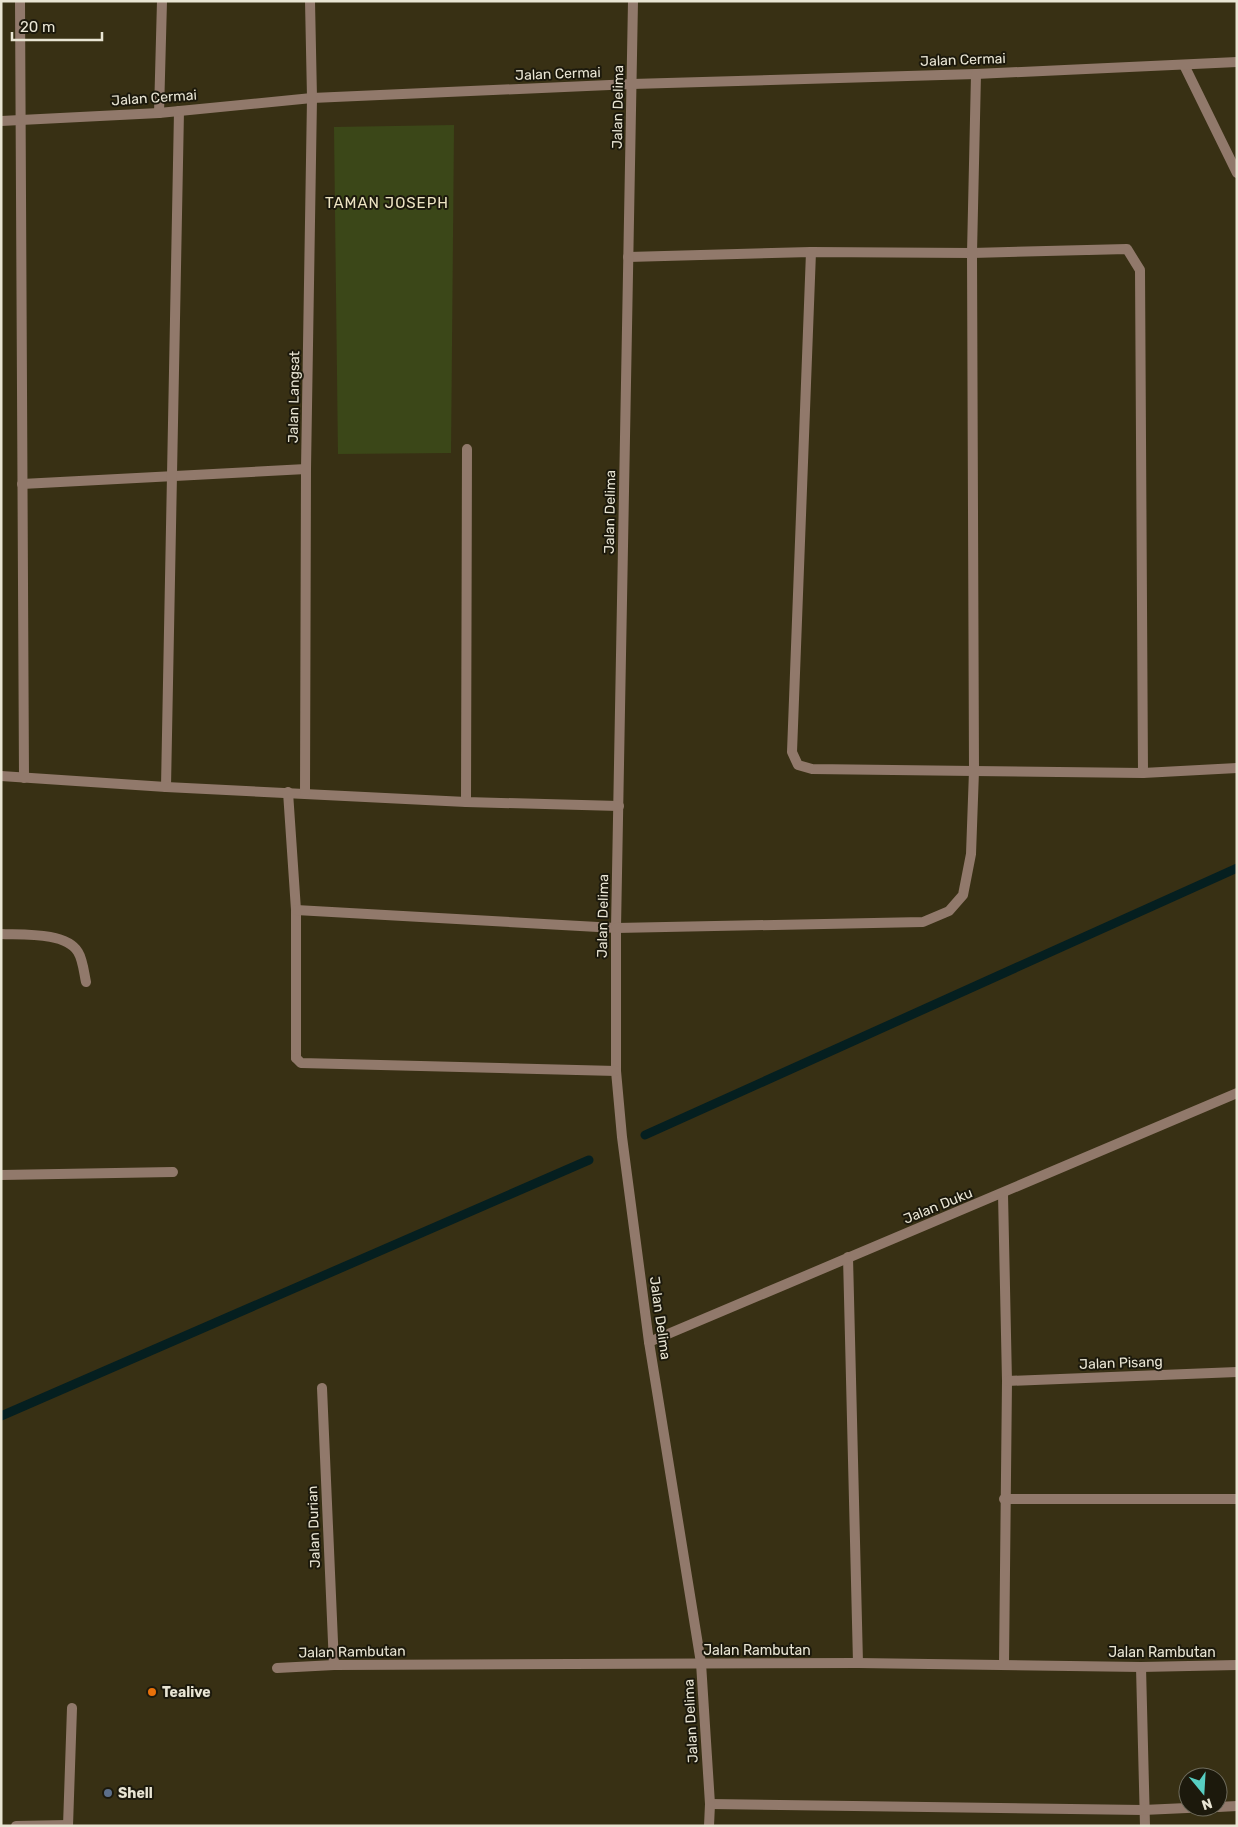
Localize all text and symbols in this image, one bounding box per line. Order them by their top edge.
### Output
scale bar [12,10,102,42]
text: 20 m [20,18,55,36]
street label: Jalan Cermai [920,50,1006,70]
street label: Jalan Cermai [515,64,601,84]
street label: Jalan Delima [609,65,627,149]
street label: Jalan Cermai [111,87,197,109]
district label: TAMAN JOSEPH [325,194,449,212]
street label: Jalan Langsat [285,350,303,443]
street label: Jalan Delima [601,470,619,554]
street label: Jalan Delima [594,874,612,958]
street label: Jalan Duku [901,1184,975,1228]
street label: Jalan Delima [646,1275,674,1361]
street label: Jalan Pisang [1079,1353,1163,1373]
street label: Jalan Durian [304,1485,324,1569]
street label: Jalan Rambutan [703,1642,811,1659]
street label: Jalan Rambutan [298,1643,406,1661]
street label: Jalan Rambutan [1108,1644,1216,1661]
street label: Jalan Delima [680,1679,702,1763]
place label: Tealive [162,1684,211,1701]
marker: Tealive [146,1686,158,1698]
north arrow [1178,1767,1228,1817]
place label: Shell [118,1785,153,1802]
marker: Shell [102,1787,114,1799]
text: N [1199,1794,1214,1814]

